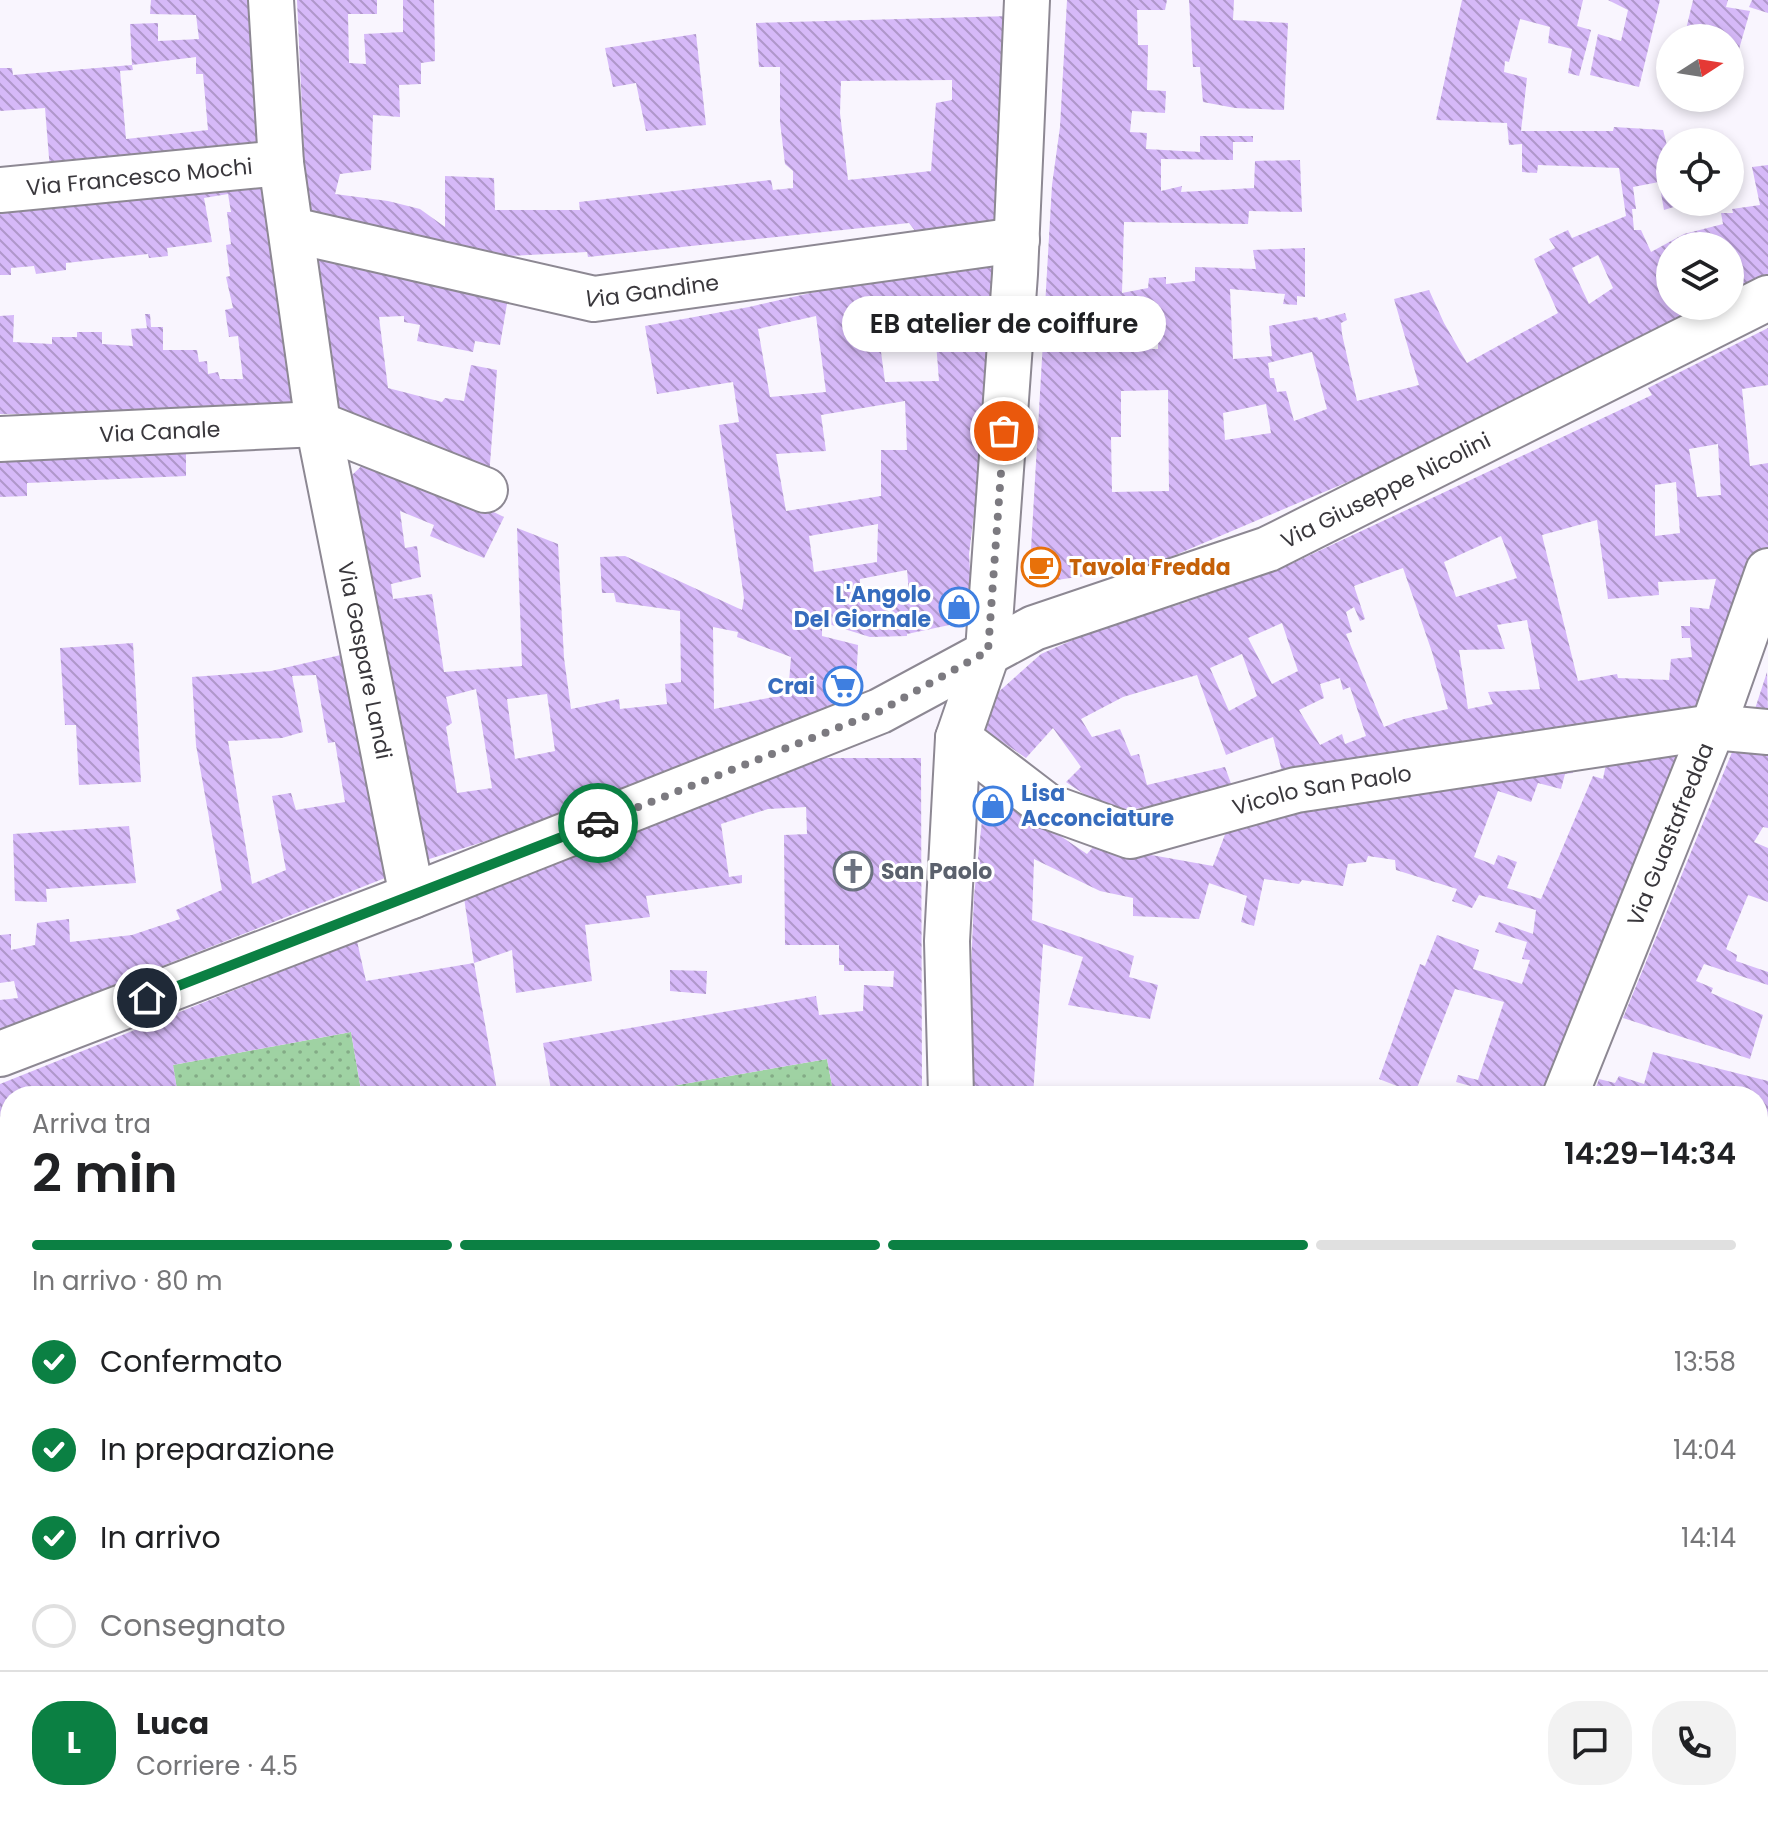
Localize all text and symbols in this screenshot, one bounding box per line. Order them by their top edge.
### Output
north arrow [1656,24,1744,112]
map controls [1656,24,1744,320]
button: locate [1656,128,1744,216]
street label: Via Francesco Mochi [25,150,254,203]
button: layers [1656,232,1744,320]
street label: Via Gandine [581,266,721,315]
callout: EB atelier de coiffure [842,295,1166,351]
text: EB atelier de coiffure [870,306,1138,342]
pin [970,397,1038,465]
icon: bag [982,409,1026,453]
street label: Via Canale [99,413,221,450]
street label: Via Giuseppe Nicolini [1276,424,1496,556]
cafe icon: Tavola Fredda [1020,546,1062,588]
place label: Tavola Fredda [1069,552,1231,583]
street label: Via Gaspare Landi [330,559,400,762]
place label: L'Angolo Del Giornale [794,579,931,635]
shop icon: L'Angolo Del Giornale [938,586,980,628]
supermarket icon: Crai [822,665,864,707]
place label: Crai [767,671,815,702]
street label: Via Guastafredda [1619,738,1721,931]
street label: Vicolo San Paolo [1229,757,1414,822]
place label: Lisa Acconciature [1021,778,1174,834]
courier [558,783,638,863]
shop icon: Lisa Acconciature [972,785,1014,827]
icon: car [576,801,620,845]
church icon: San Paolo [832,850,874,892]
place label: San Paolo [881,856,992,887]
pin [113,964,181,1032]
icon: home [125,976,169,1020]
text: Arriva tra [32,1106,151,1142]
text: 14:29–14:34 [1564,1132,1736,1175]
text: 2 min [32,1137,178,1210]
text: In arrivo · 80 m [32,1263,222,1299]
icon: check [32,1340,76,1384]
text: Confermato [100,1340,283,1383]
text: 13:58 [1674,1344,1736,1380]
icon: check [32,1428,76,1472]
text: In preparazione [100,1428,335,1471]
text: 14:04 [1673,1432,1736,1468]
icon: check [32,1516,76,1560]
text: In arrivo [100,1516,221,1559]
text: 14:14 [1681,1520,1736,1556]
text: Consegnato [100,1604,286,1647]
button: chat [1548,1701,1632,1785]
button: phone [1652,1701,1736,1785]
text: Luca [136,1702,209,1745]
text: L [67,1721,81,1764]
text: Corriere · 4.5 [136,1748,298,1784]

